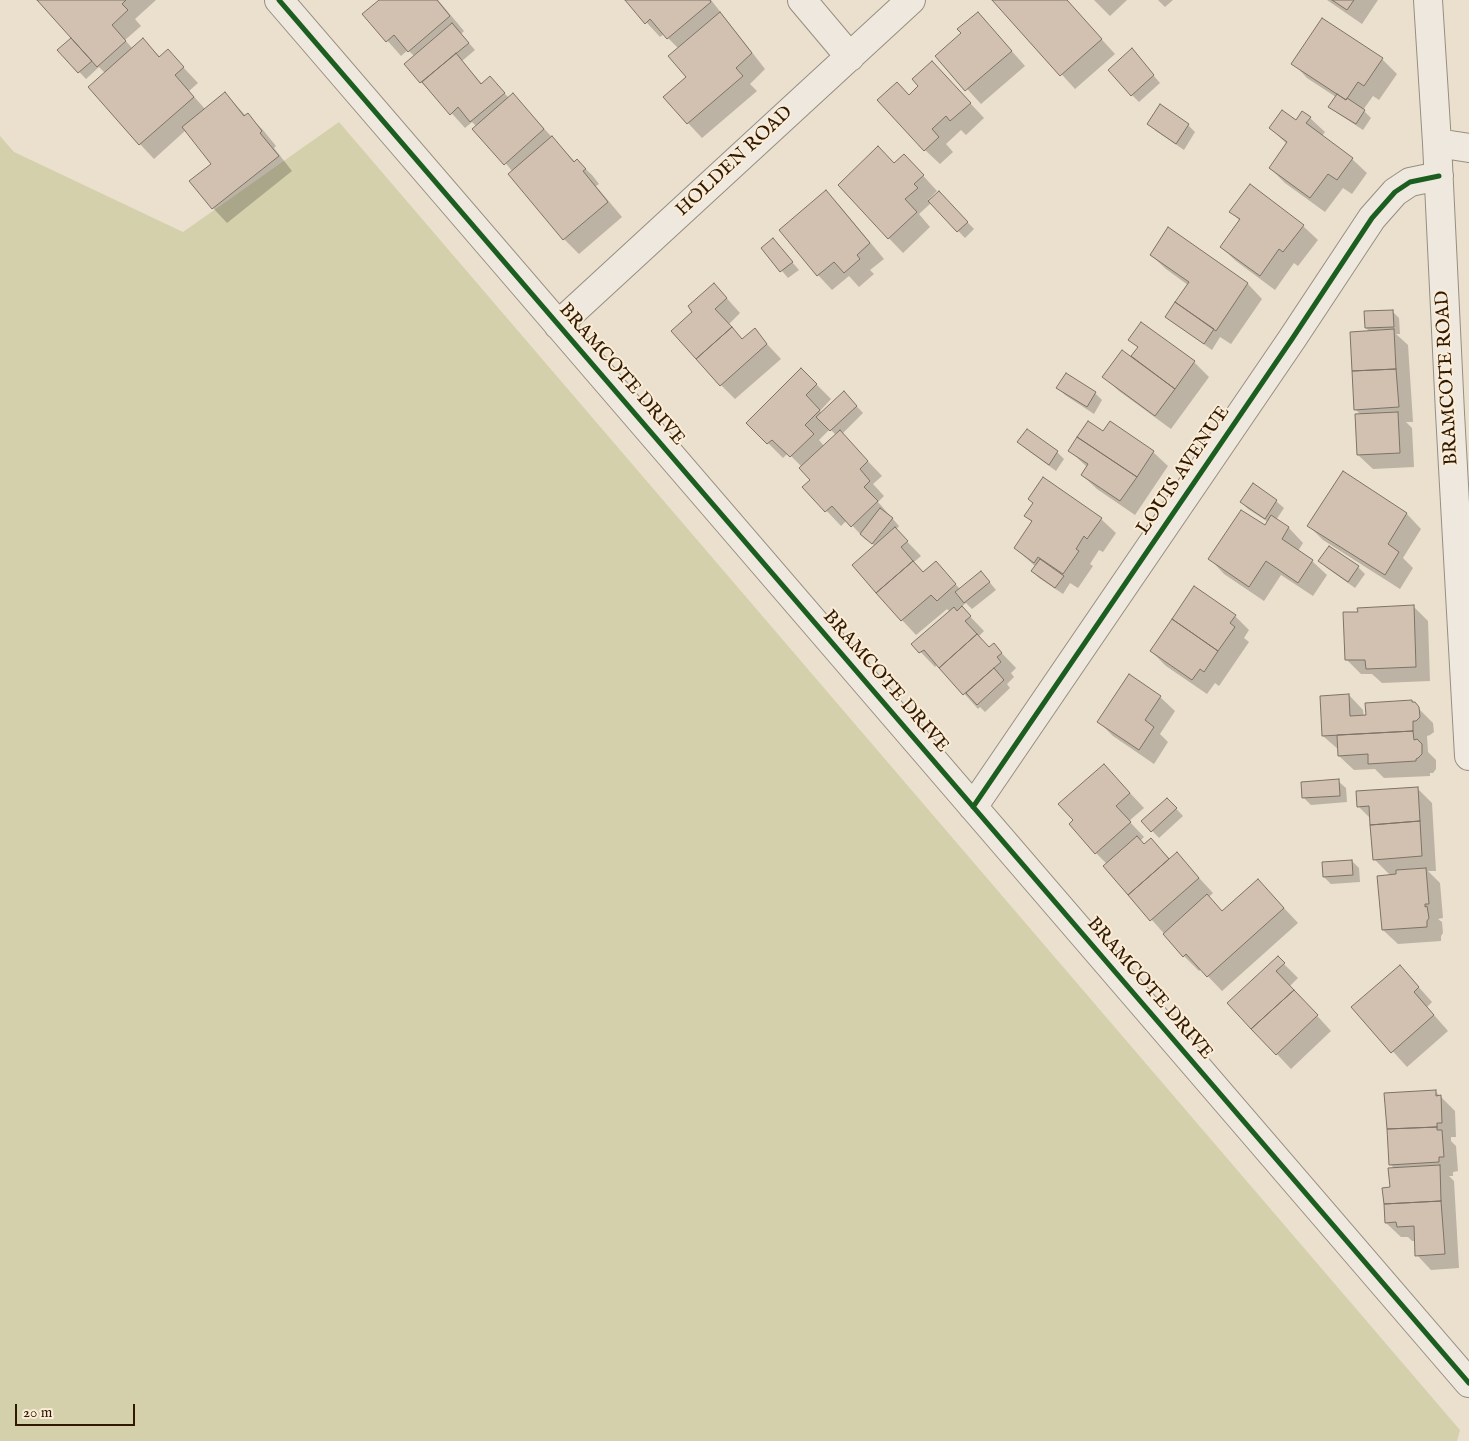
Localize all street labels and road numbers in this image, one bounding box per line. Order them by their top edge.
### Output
street label: HOLDEN ROAD [672,102,798,222]
street label: BRAMCOTE ROAD [1432,290,1464,466]
street label: BRAMCOTE DRIVE [553,299,689,451]
street label: LOUIS AVENUE [1132,402,1236,540]
street label: BRAMCOTE DRIVE [817,606,953,758]
street label: BRAMCOTE DRIVE [1081,913,1217,1065]

